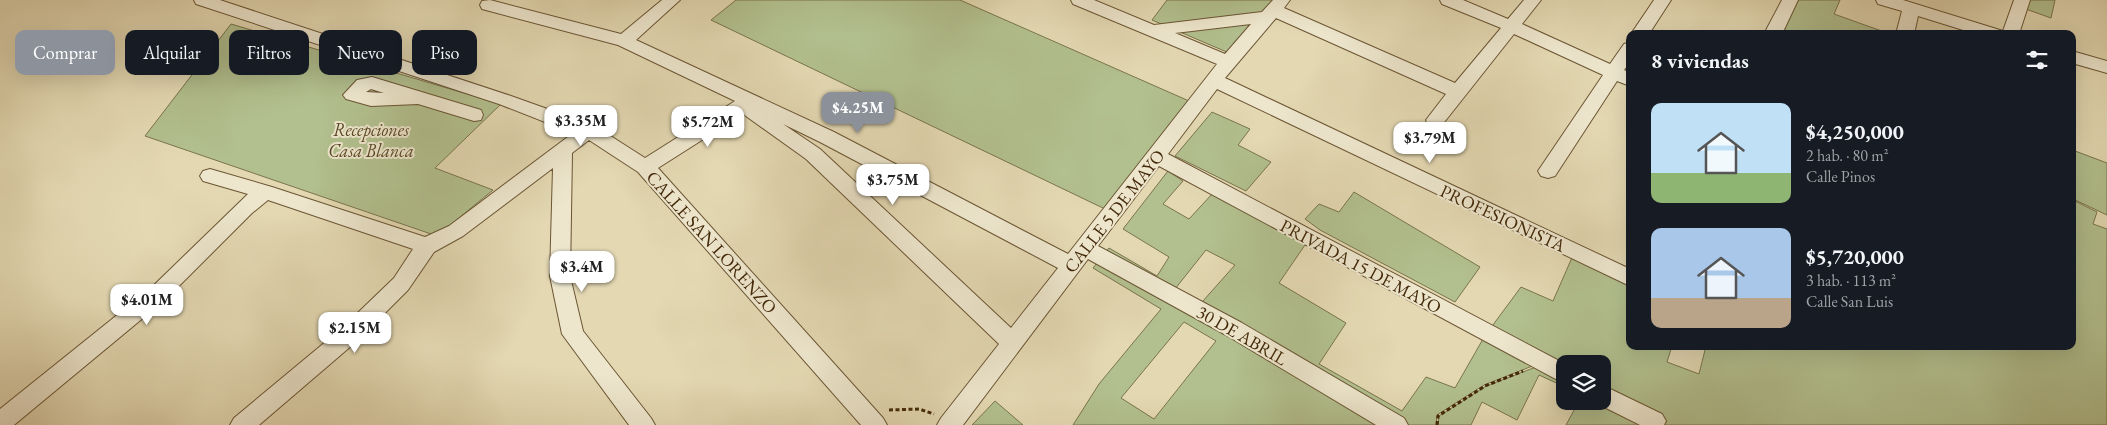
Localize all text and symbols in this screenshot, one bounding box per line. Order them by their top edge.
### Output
chip: Comprar [15,30,115,75]
chip: Alquilar [125,30,219,75]
chip: Filtros [229,30,309,75]
chip: Nuevo [319,30,402,75]
chip: Piso [412,30,477,75]
icon: filters [2023,46,2051,74]
text: 8 viviendas [1651,47,1749,74]
pin: $4.25M [817,92,899,134]
text: $4.25M [832,97,884,118]
pin: $3.35M [540,104,622,147]
pin: $5.72M [667,106,749,148]
text: $3.35M [555,110,607,131]
text: $5.72M [682,111,734,132]
park label: Recepciones Casa Blanca [328,118,414,162]
text: $4,250,000 [1806,118,1904,145]
pin: $3.79M [1389,121,1471,164]
icon: home [1691,123,1751,183]
text: $3.79M [1404,127,1456,148]
street label: CALLE 5 DE MAYO [1059,145,1169,277]
text: 2 hab. · 80 m² [1806,145,1888,166]
pin: $3.75M [852,164,934,206]
street label: CALLE SAN LORENZO [642,166,782,318]
text: Calle Pinos [1806,166,1875,187]
text: $3.75M [867,169,919,190]
street label: PROFESIONISTA [1437,179,1570,257]
street label: PRIVADA 15 DE MAYO [1276,214,1446,318]
text: $5,720,000 [1806,243,1904,270]
icon: home [1691,248,1751,308]
pin: $3.4M [547,250,617,293]
text: $3.4M [561,256,603,277]
text: 3 hab. · 113 m² [1806,270,1896,291]
pin: $4.01M [106,284,188,326]
text: $4.01M [121,289,173,310]
text: Calle San Luis [1806,291,1893,312]
street label: 30 DE ABRIL [1193,300,1292,370]
pin: $2.15M [314,312,396,354]
text: $2.15M [329,317,381,338]
map controls [1556,355,1611,410]
button: layers [1556,355,1611,410]

